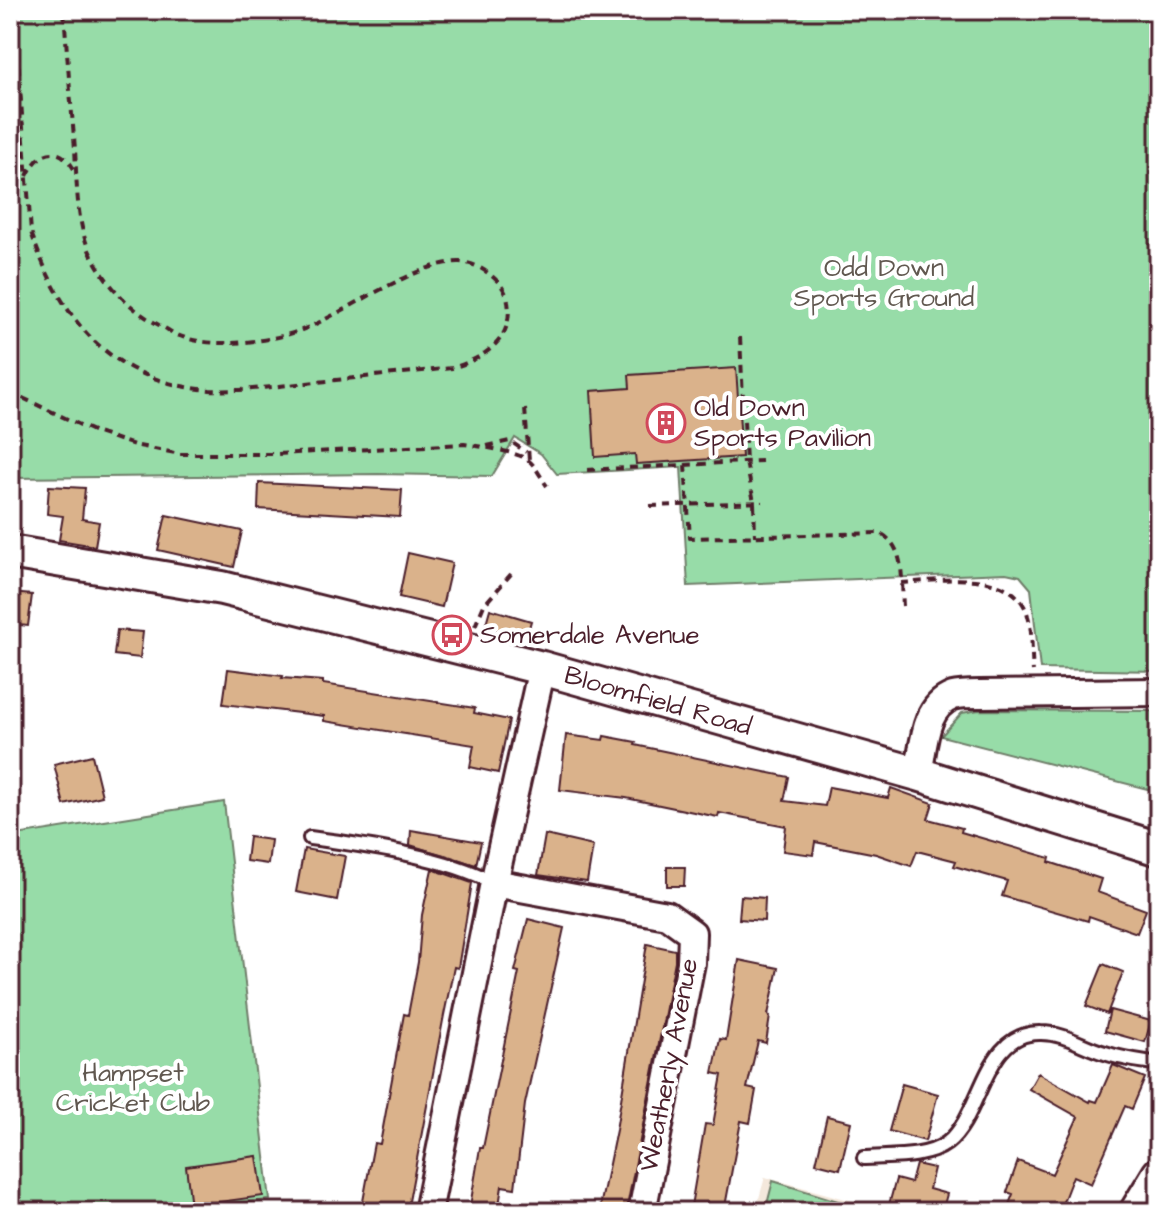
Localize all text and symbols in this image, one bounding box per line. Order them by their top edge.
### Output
park label: Odd Down Sports Ground [794,250,974,316]
place label: Old Down Sports Pavilion [694,390,871,456]
building icon: Old Down Sports Pavilion [645,402,687,444]
bus stop icon: Somerdale Avenue [431,614,473,656]
place label: Somerdale Avenue [480,617,700,653]
street label: Bloomfield Road [560,657,756,745]
street label: Weatherly Avenue [631,955,709,1175]
park label: Hampset Cricket Club [56,1055,211,1121]

